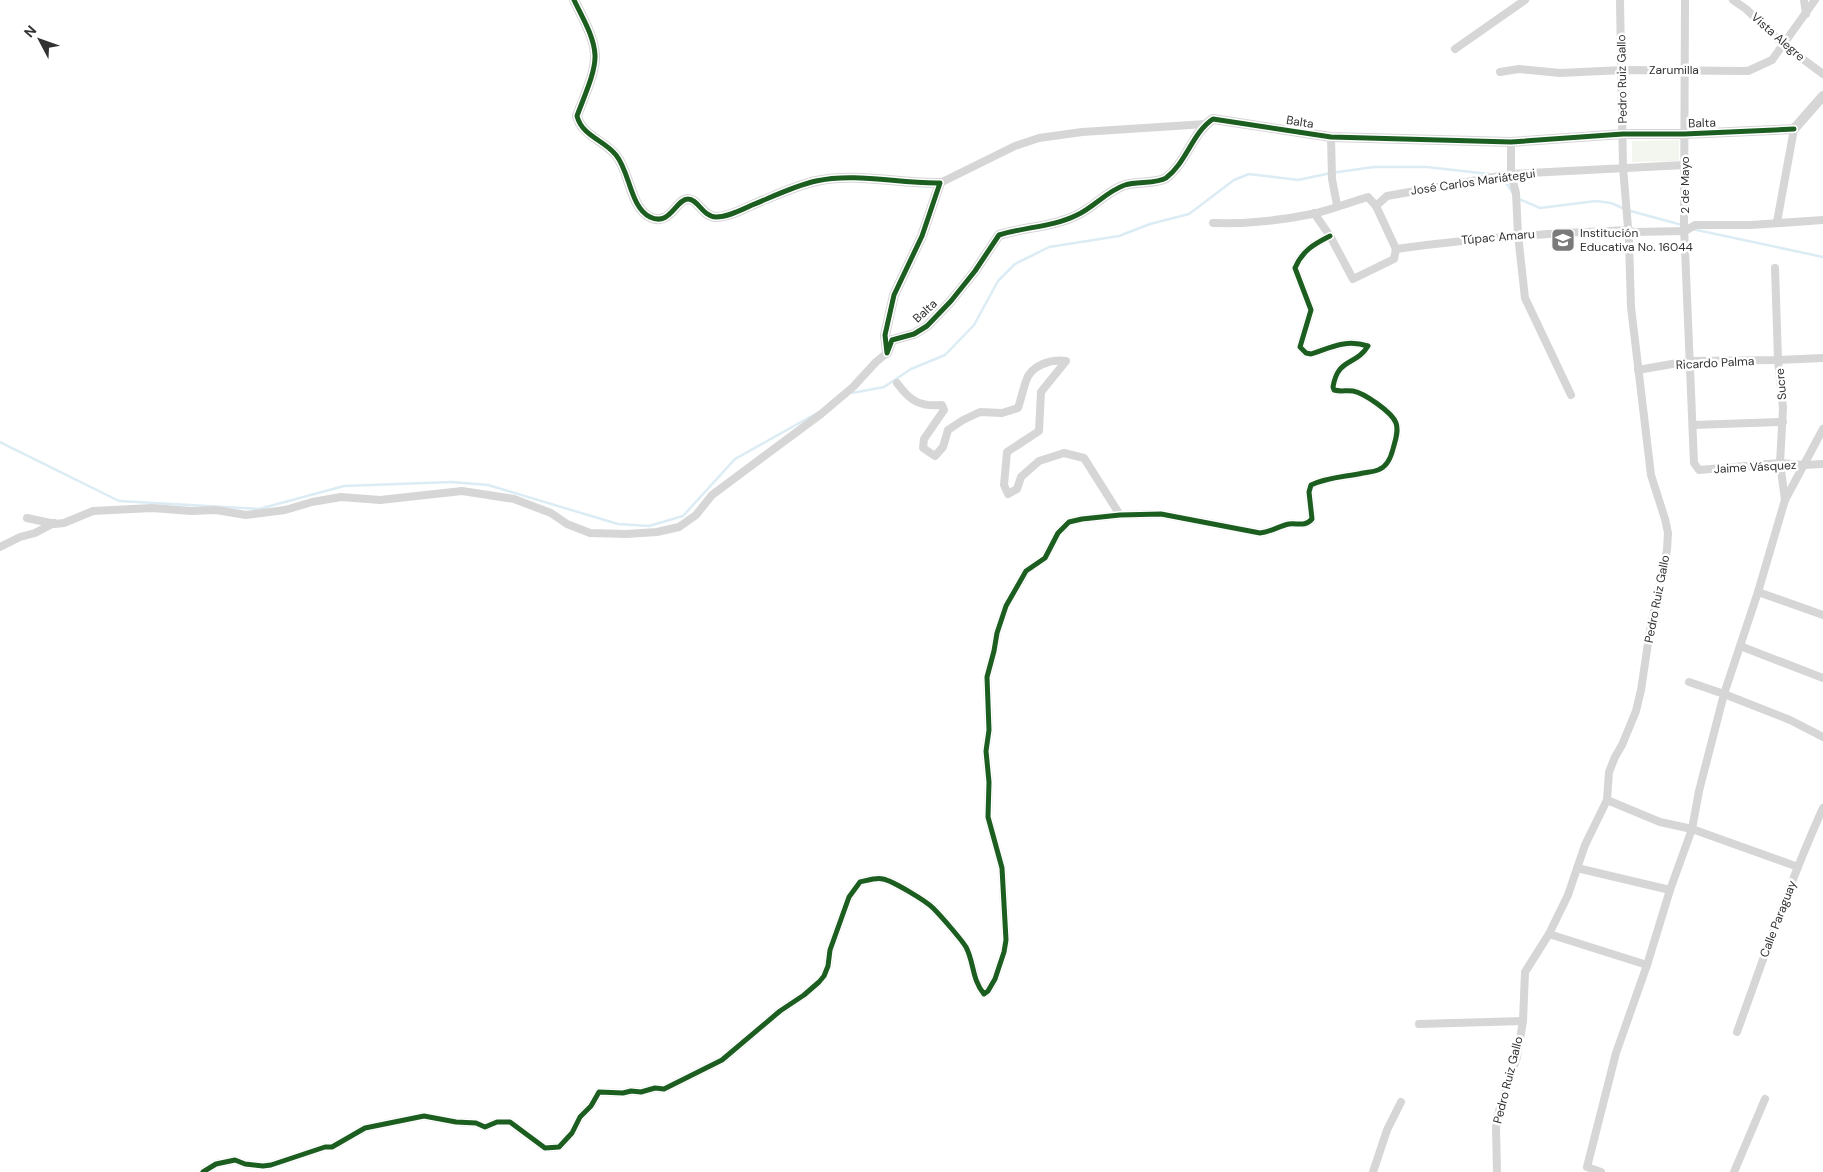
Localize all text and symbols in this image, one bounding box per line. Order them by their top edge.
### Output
street label: Vista Alegre [1748,9,1808,65]
north arrow [15,15,65,65]
text: N [20,22,40,41]
street label: Pedro Ruiz Gallo [1613,34,1631,124]
street label: Zarumilla [1649,62,1699,78]
street label: Balta [1285,112,1315,132]
street label: Balta [1688,115,1716,131]
street label: 2 de Mayo [1677,156,1693,214]
street label: José Carlos Mariátegui [1410,165,1537,199]
place label: Institución Educativa No. 16044 [1580,225,1693,255]
street label: Túpac Amaru [1461,226,1535,248]
school or university icon: Institución Educativa No. 16044 [1550,227,1576,253]
street label: Balta [909,296,941,326]
street label: Ricardo Palma [1675,353,1755,373]
street label: Sucre [1772,367,1790,401]
street label: Jaime Vásquez [1713,457,1797,477]
street label: Pedro Ruiz Gallo [1641,554,1673,644]
street label: Calle Paraguay [1756,878,1800,960]
street label: Pedro Ruiz Gallo [1489,1035,1527,1125]

